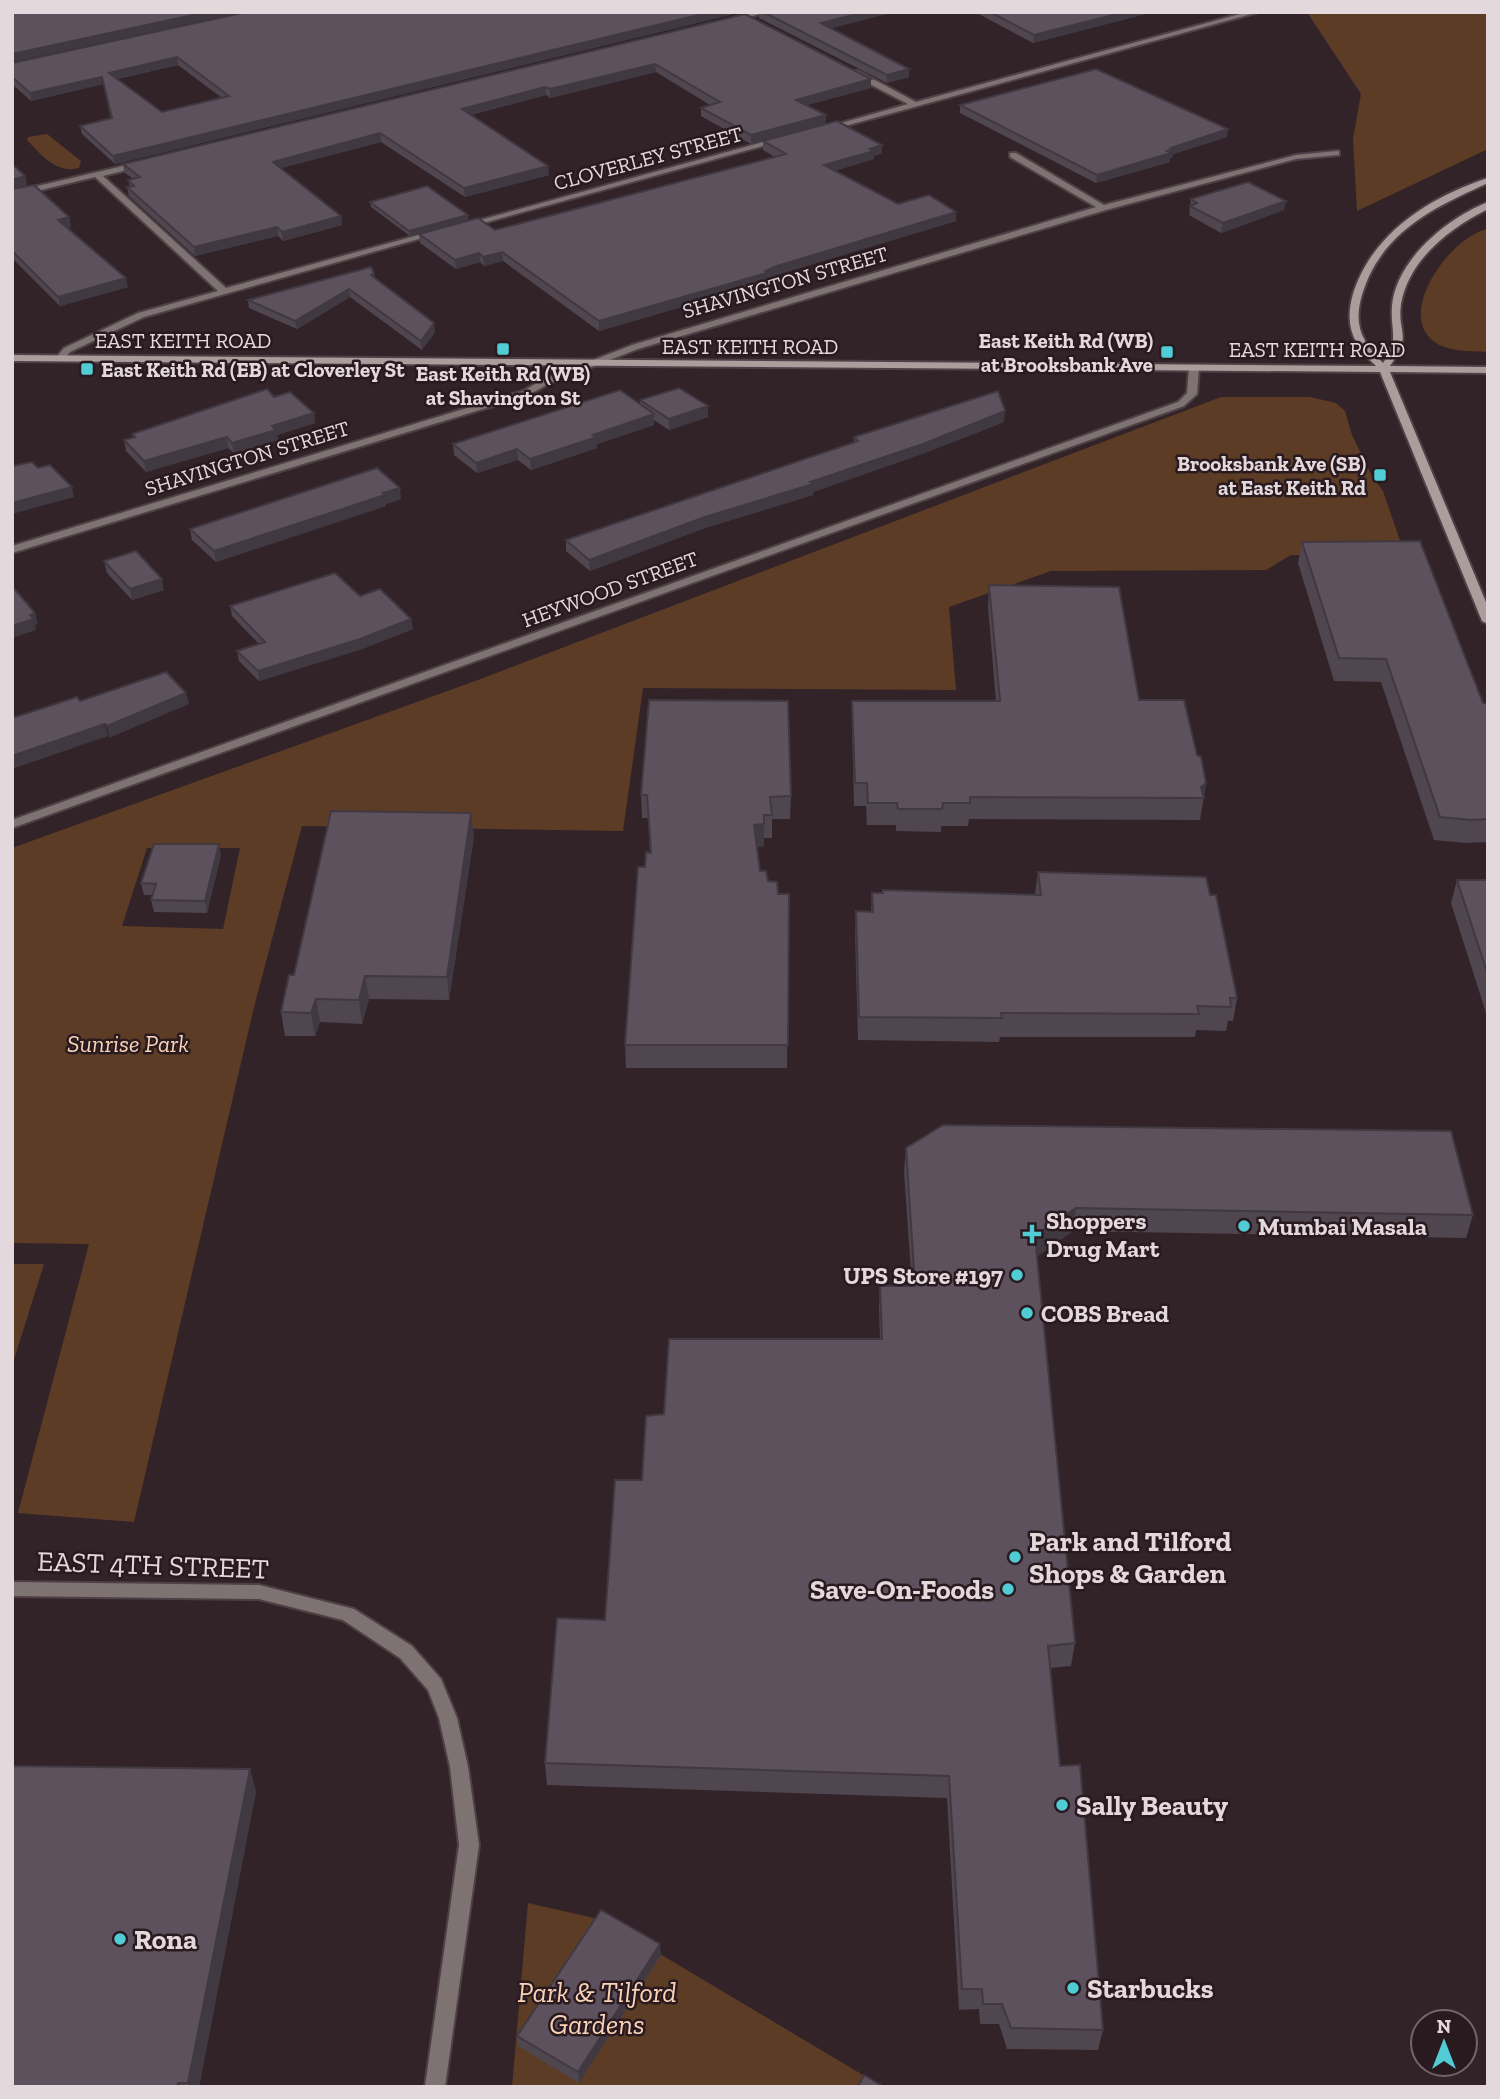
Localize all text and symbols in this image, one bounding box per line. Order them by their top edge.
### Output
street label: CLOVERLEY STREET [551,121,745,195]
street label: SHAVINGTON STREET [679,241,891,323]
street label: EAST KEITH ROAD [95,328,271,353]
place label: East Keith Rd (WB) at Brooksbank Ave [979,328,1153,377]
street label: EAST KEITH ROAD [662,334,838,359]
street label: EAST KEITH ROAD [1229,337,1405,362]
marker: East Keith Rd (WB) at Shavington St [495,341,511,357]
marker: East Keith Rd (WB) at Brooksbank Ave [1159,344,1175,360]
place label: East Keith Rd (EB) at Cloverley St [101,357,405,382]
marker: East Keith Rd (EB) at Cloverley St [79,361,95,377]
place label: East Keith Rd (WB) at Shavington St [416,361,590,410]
street label: SHAVINGTON STREET [142,415,352,501]
place label: Brooksbank Ave (SB) at East Keith Rd [1177,451,1366,500]
marker: Brooksbank Ave (SB) at East Keith Rd [1372,467,1388,483]
street label: HEYWOOD STREET [519,546,701,632]
park label: Sunrise Park [67,1029,189,1058]
place label: Shoppers Drug Mart [1046,1206,1160,1263]
place label: Mumbai Masala [1258,1212,1427,1241]
marker: Mumbai Masala [1236,1218,1252,1234]
marker: Shoppers Drug Mart [1024,1226,1040,1242]
place label: UPS Store #197 [843,1261,1003,1290]
marker: UPS Store #197 [1009,1267,1025,1283]
place label: COBS Bread [1041,1299,1169,1328]
marker: COBS Bread [1019,1305,1035,1321]
place label: Park and Tilford Shops & Garden [1029,1525,1232,1590]
street label: EAST 4TH STREET [36,1544,270,1586]
marker: Park and Tilford Shops & Garden [1007,1549,1023,1565]
place label: Save-On-Foods [810,1573,994,1606]
marker: Save-On-Foods [1000,1581,1016,1597]
place label: Sally Beauty [1076,1789,1228,1822]
marker: Sally Beauty [1054,1797,1070,1813]
place label: Rona [134,1923,197,1956]
marker: Rona [112,1931,128,1947]
place label: Starbucks [1087,1972,1214,2005]
park label: Park & Tilford Gardens [517,1976,677,2041]
marker: Starbucks [1065,1980,1081,1996]
north arrow [1409,2008,1479,2078]
text: N [1437,2015,1451,2038]

